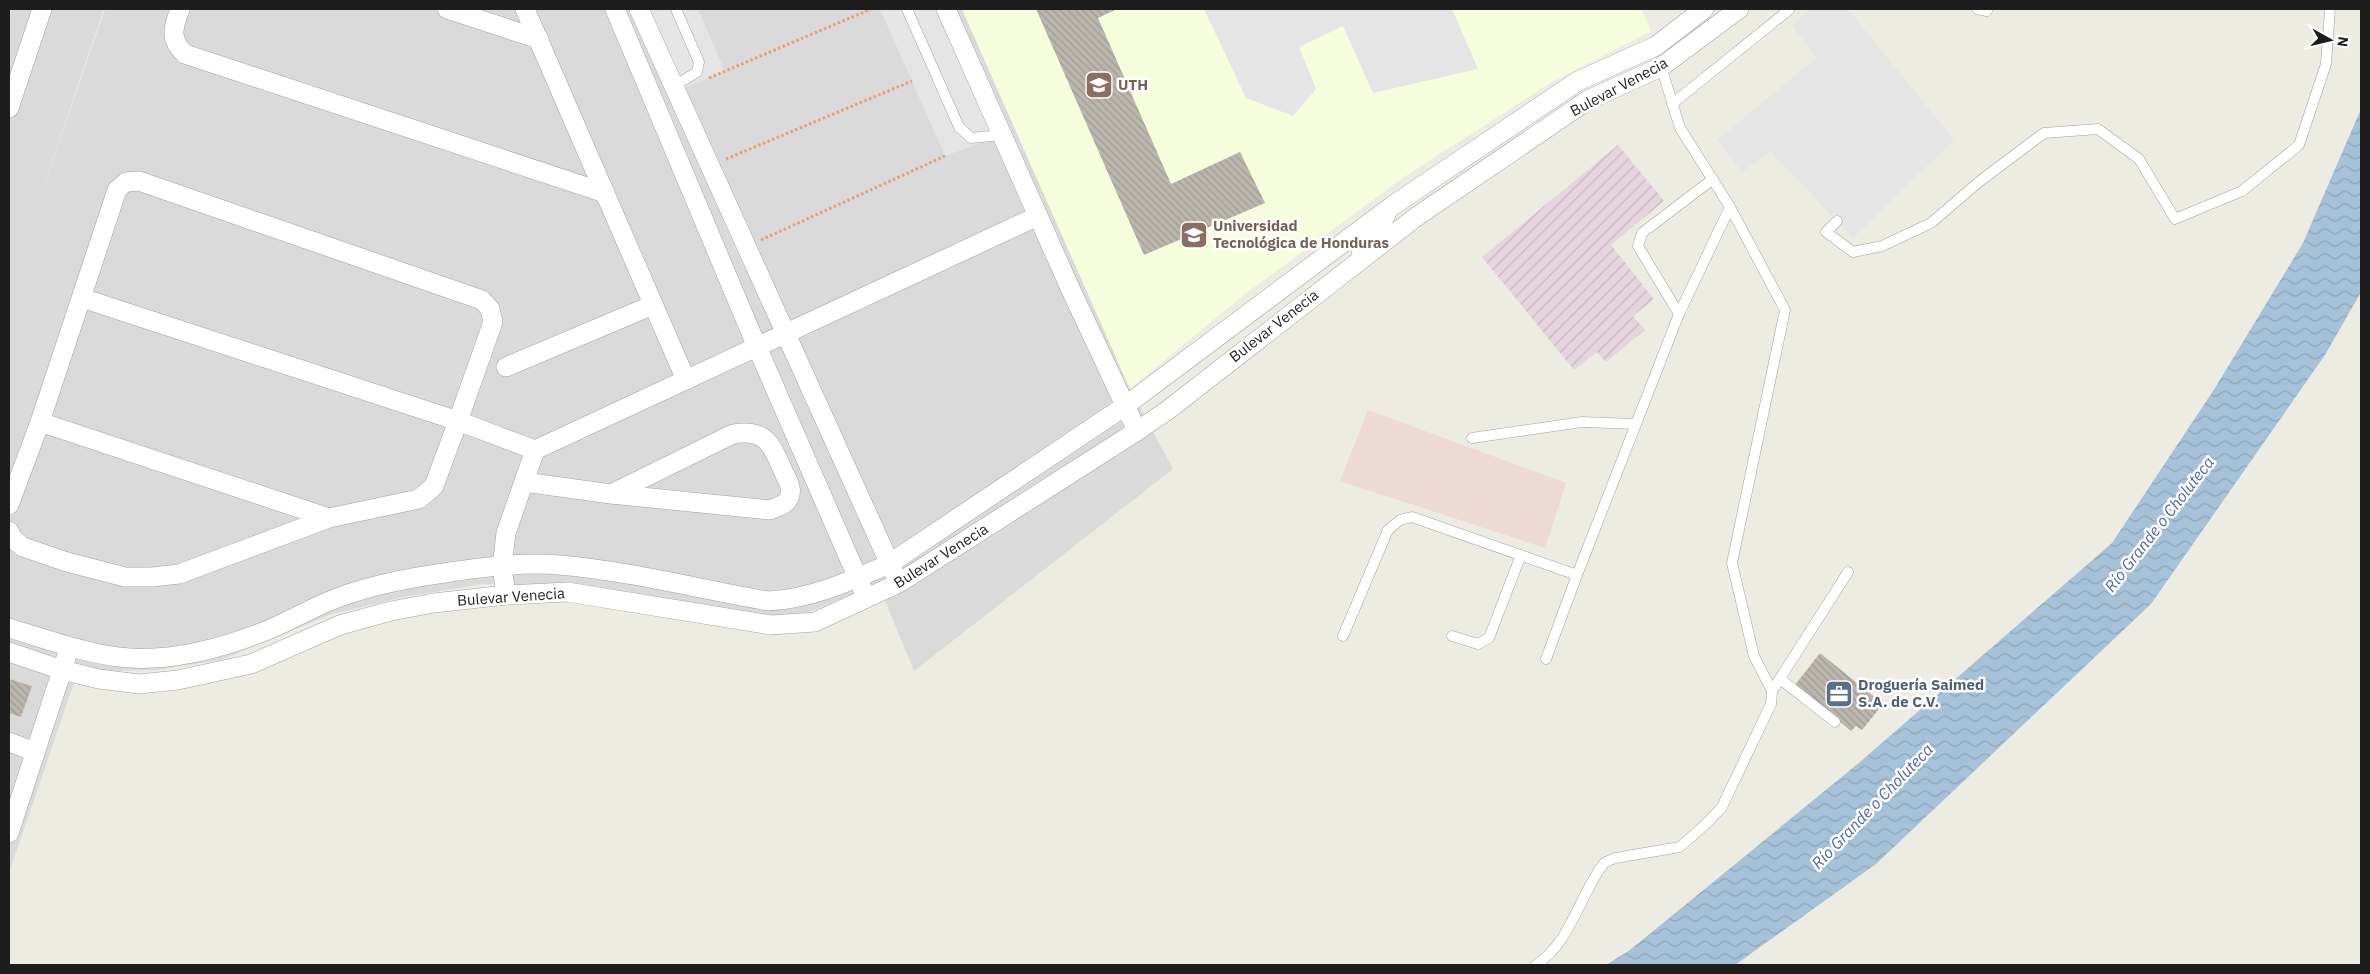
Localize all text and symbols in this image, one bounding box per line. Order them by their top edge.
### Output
north arrow [2305,15,2355,65]
text: N [2333,36,2352,48]
street label: Bulevar Venecia [1567,53,1671,120]
school or university icon: UTH [1084,70,1114,100]
place label: UTH [1118,75,1148,94]
place label: Universidad Tecnológica de Honduras [1213,216,1390,252]
school or university icon: Universidad Tecnológica de Honduras [1179,220,1209,250]
street label: Bulevar Venecia [1225,285,1322,366]
water label: Río Grande o Choluteca [2100,452,2218,596]
street label: Bulevar Venecia [890,519,991,592]
street label: Bulevar Venecia [457,583,565,610]
place label: Droguería Saimed S.A. de C.V. [1858,675,1984,711]
office icon: Droguería Saimed S.A. de C.V. [1824,679,1854,709]
water label: Río Grande o Choluteca [1807,739,1937,873]

